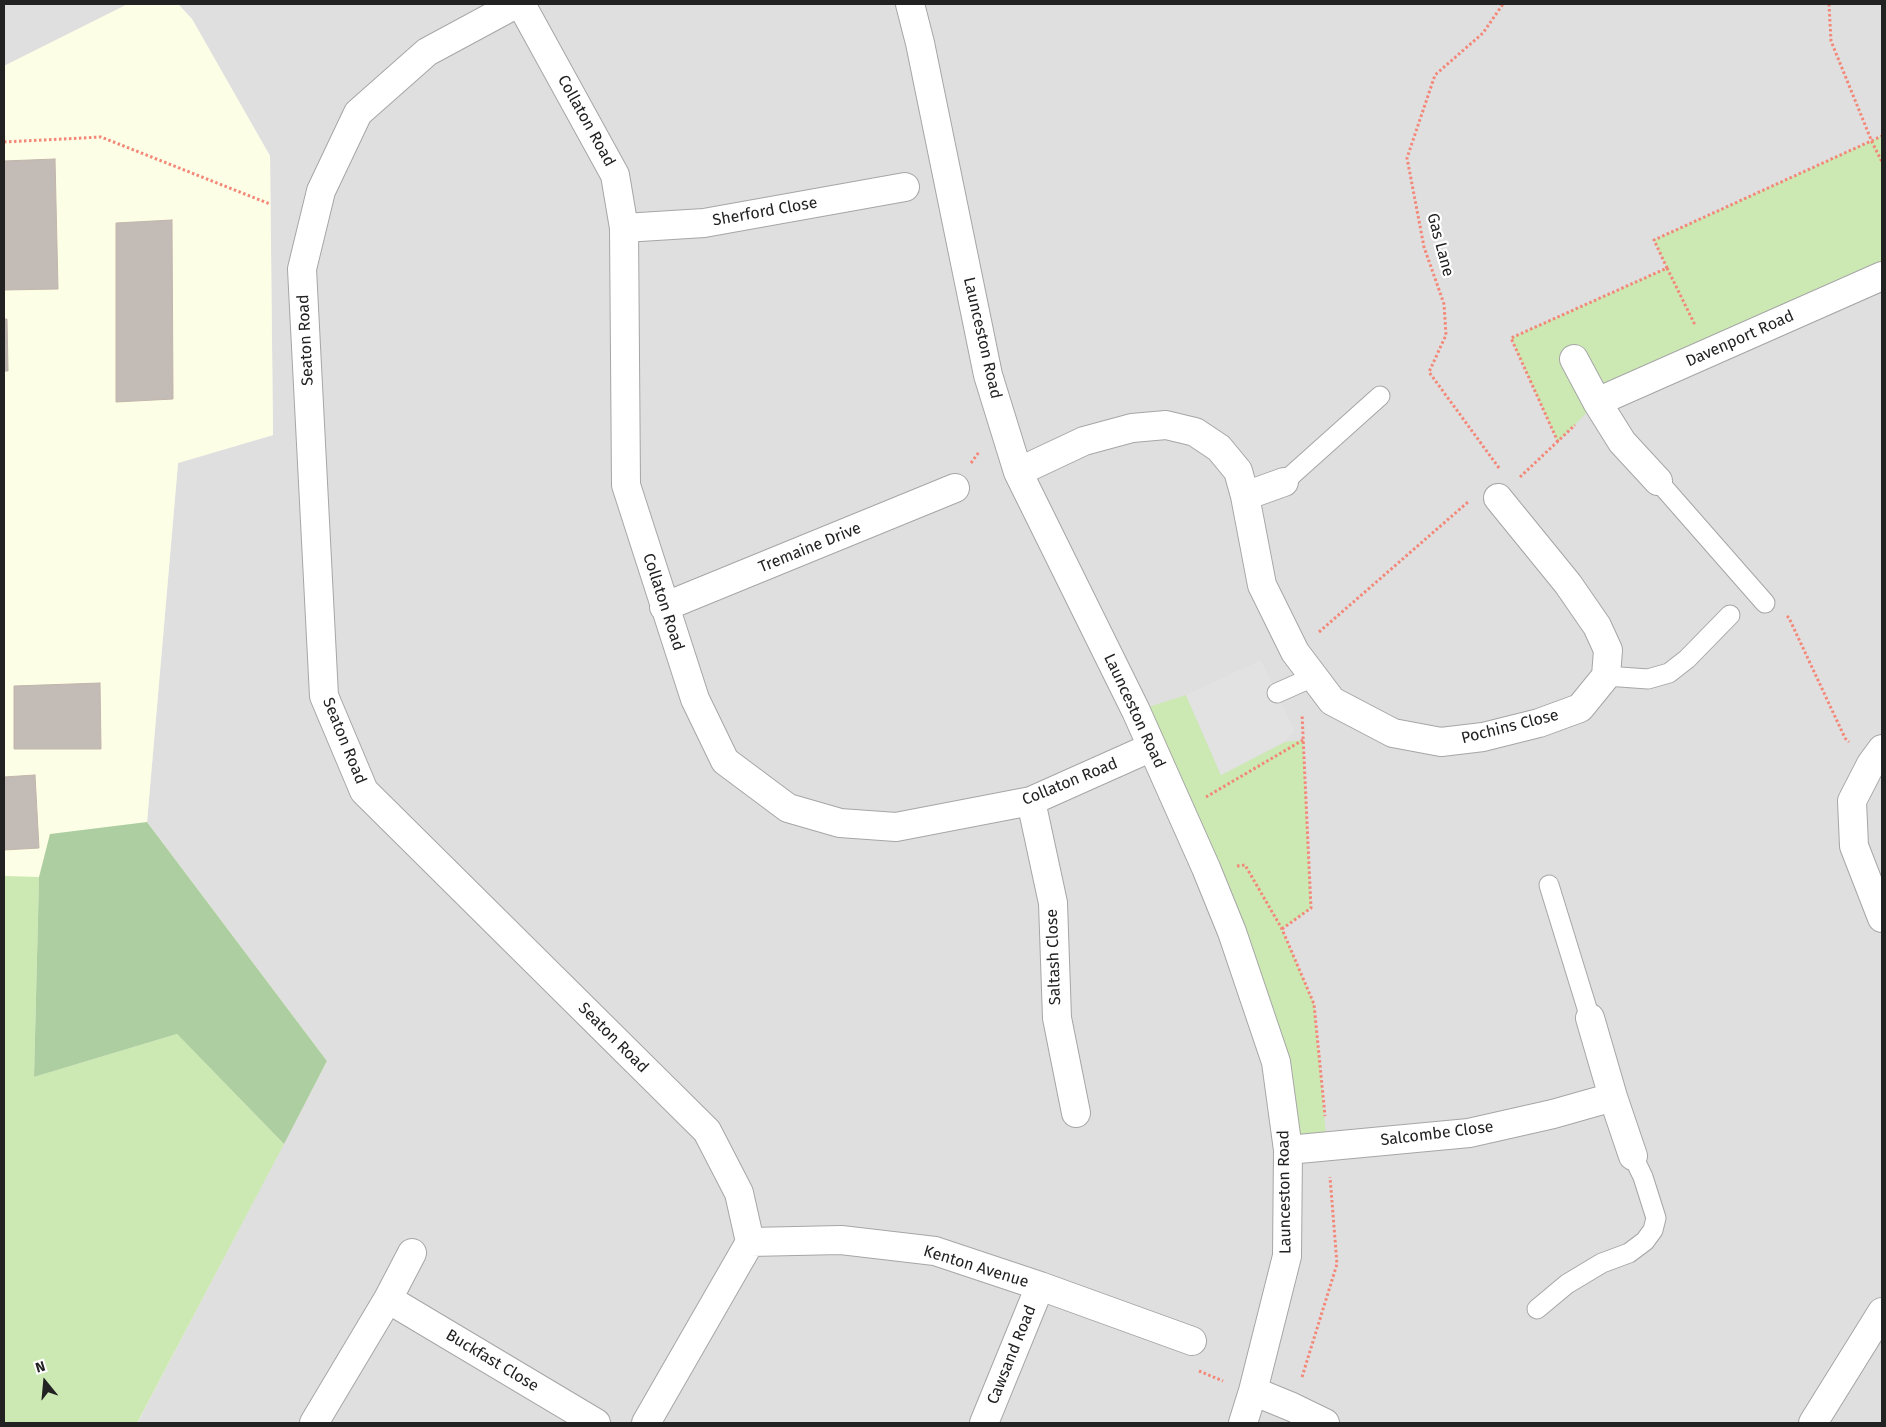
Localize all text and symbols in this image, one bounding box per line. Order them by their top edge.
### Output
street label: Collaton Road [553,72,619,170]
street label: Sherford Close [711,193,819,231]
street label: Gas Lane [1422,211,1458,279]
street label: Launceston Road [959,275,1005,401]
street label: Seaton Road [294,294,318,386]
street label: Davenport Road [1683,307,1797,371]
street label: Tremaine Drive [756,519,864,577]
street label: Collaton Road [638,551,688,653]
street label: Launceston Road [1099,651,1169,771]
street label: Seaton Road [318,695,370,787]
street label: Pochins Close [1459,706,1561,748]
street label: Collaton Road [1019,754,1121,810]
street label: Saltash Close [1043,909,1065,1005]
street label: Seaton Road [574,999,652,1077]
street label: Salcombe Close [1379,1118,1495,1150]
street label: Launceston Road [1274,1130,1296,1254]
street label: Kenton Avenue [921,1242,1031,1292]
street label: Cawsand Road [983,1303,1041,1407]
street label: Buckfast Close [442,1326,542,1396]
north arrow [20,1357,70,1407]
text: N [34,1358,47,1377]

